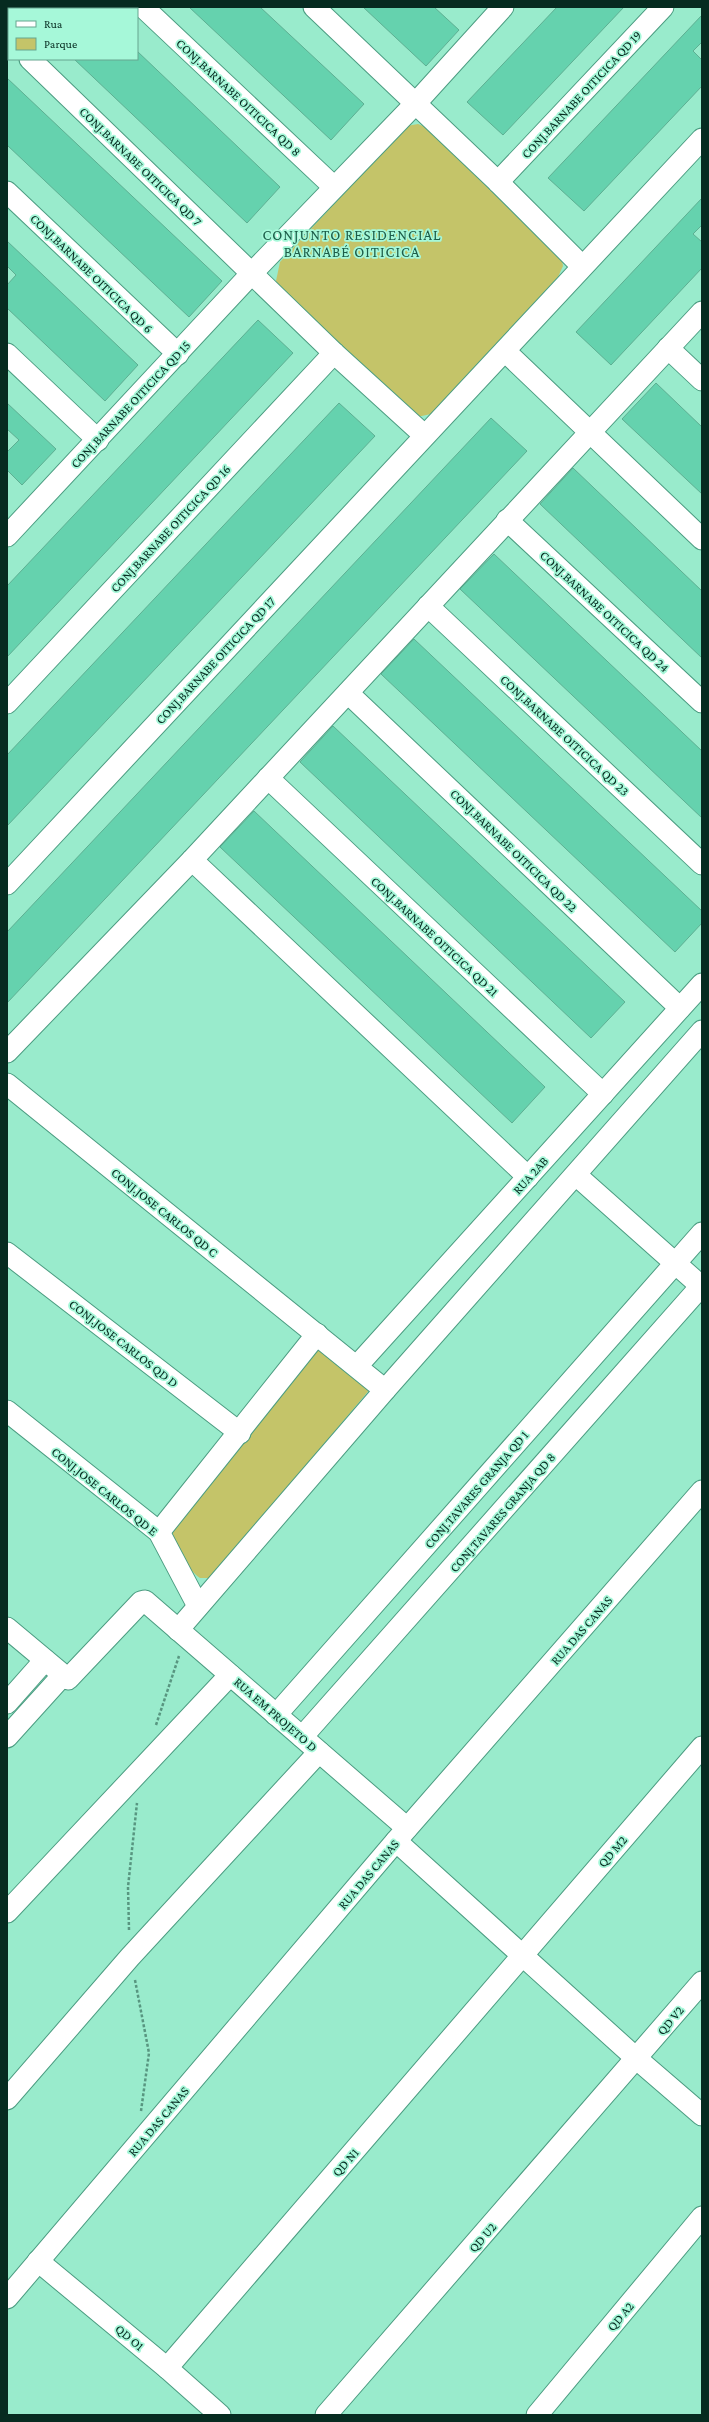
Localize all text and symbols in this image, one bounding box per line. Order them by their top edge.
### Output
legend [8,8,138,60]
text: Rua [44,17,63,31]
street label: CONJ.BARNABE OITICICA QD 19 [518,27,645,161]
street label: CONJ.BARNABE OITICICA QD 8 [173,36,304,159]
text: Parque [44,37,77,51]
street label: CONJ.BARNABE OITICICA QD 7 [76,104,205,229]
street label: CONJ.BARNABE OITICICA QD 6 [27,211,156,336]
district label: CONJUNTO RESIDENCIAL BARNABÉ OITICICA [263,227,441,260]
street label: CONJ.BARNABE OITICICA QD 15 [67,338,193,471]
street label: CONJ.BARNABE OITICICA QD 16 [107,461,234,595]
street label: CONJ.BARNABE OITICICA QD 24 [537,548,673,675]
street label: CONJ.BARNABE OITICICA QD 17 [152,594,278,727]
street label: CONJ.BARNABE OITICICA QD 23 [497,672,632,799]
street label: CONJ.BARNABE OITICICA QD 22 [447,786,580,915]
street label: CONJ.BARNABE OITICICA QD 21 [368,873,501,999]
street label: RUA 2AB [509,1153,551,1197]
street label: CONJ.JOSE CARLOS QD C [108,1165,221,1260]
street label: CONJ.JOSE CARLOS QD D [66,1296,181,1391]
street label: CONJ.TAVARES GRANJA QD 1 [421,1428,531,1551]
street label: CONJ.JOSE CARLOS QD E [48,1444,161,1539]
street label: CONJ.TAVARES GRANJA QD 8 [446,1450,558,1575]
street label: RUA DAS CANAS [547,1593,615,1668]
street label: RUA EM PROJETO D [231,1674,320,1755]
street label: QD M2 [595,1833,630,1870]
street label: RUA DAS CANAS [335,1836,402,1912]
street label: QD V2 [654,2003,687,2038]
street label: RUA DAS CANAS [125,2083,192,2159]
street label: QD N1 [329,2145,362,2180]
street label: QD U2 [465,2219,499,2255]
street label: QD A2 [604,2299,637,2334]
street label: QD O1 [112,2321,147,2354]

